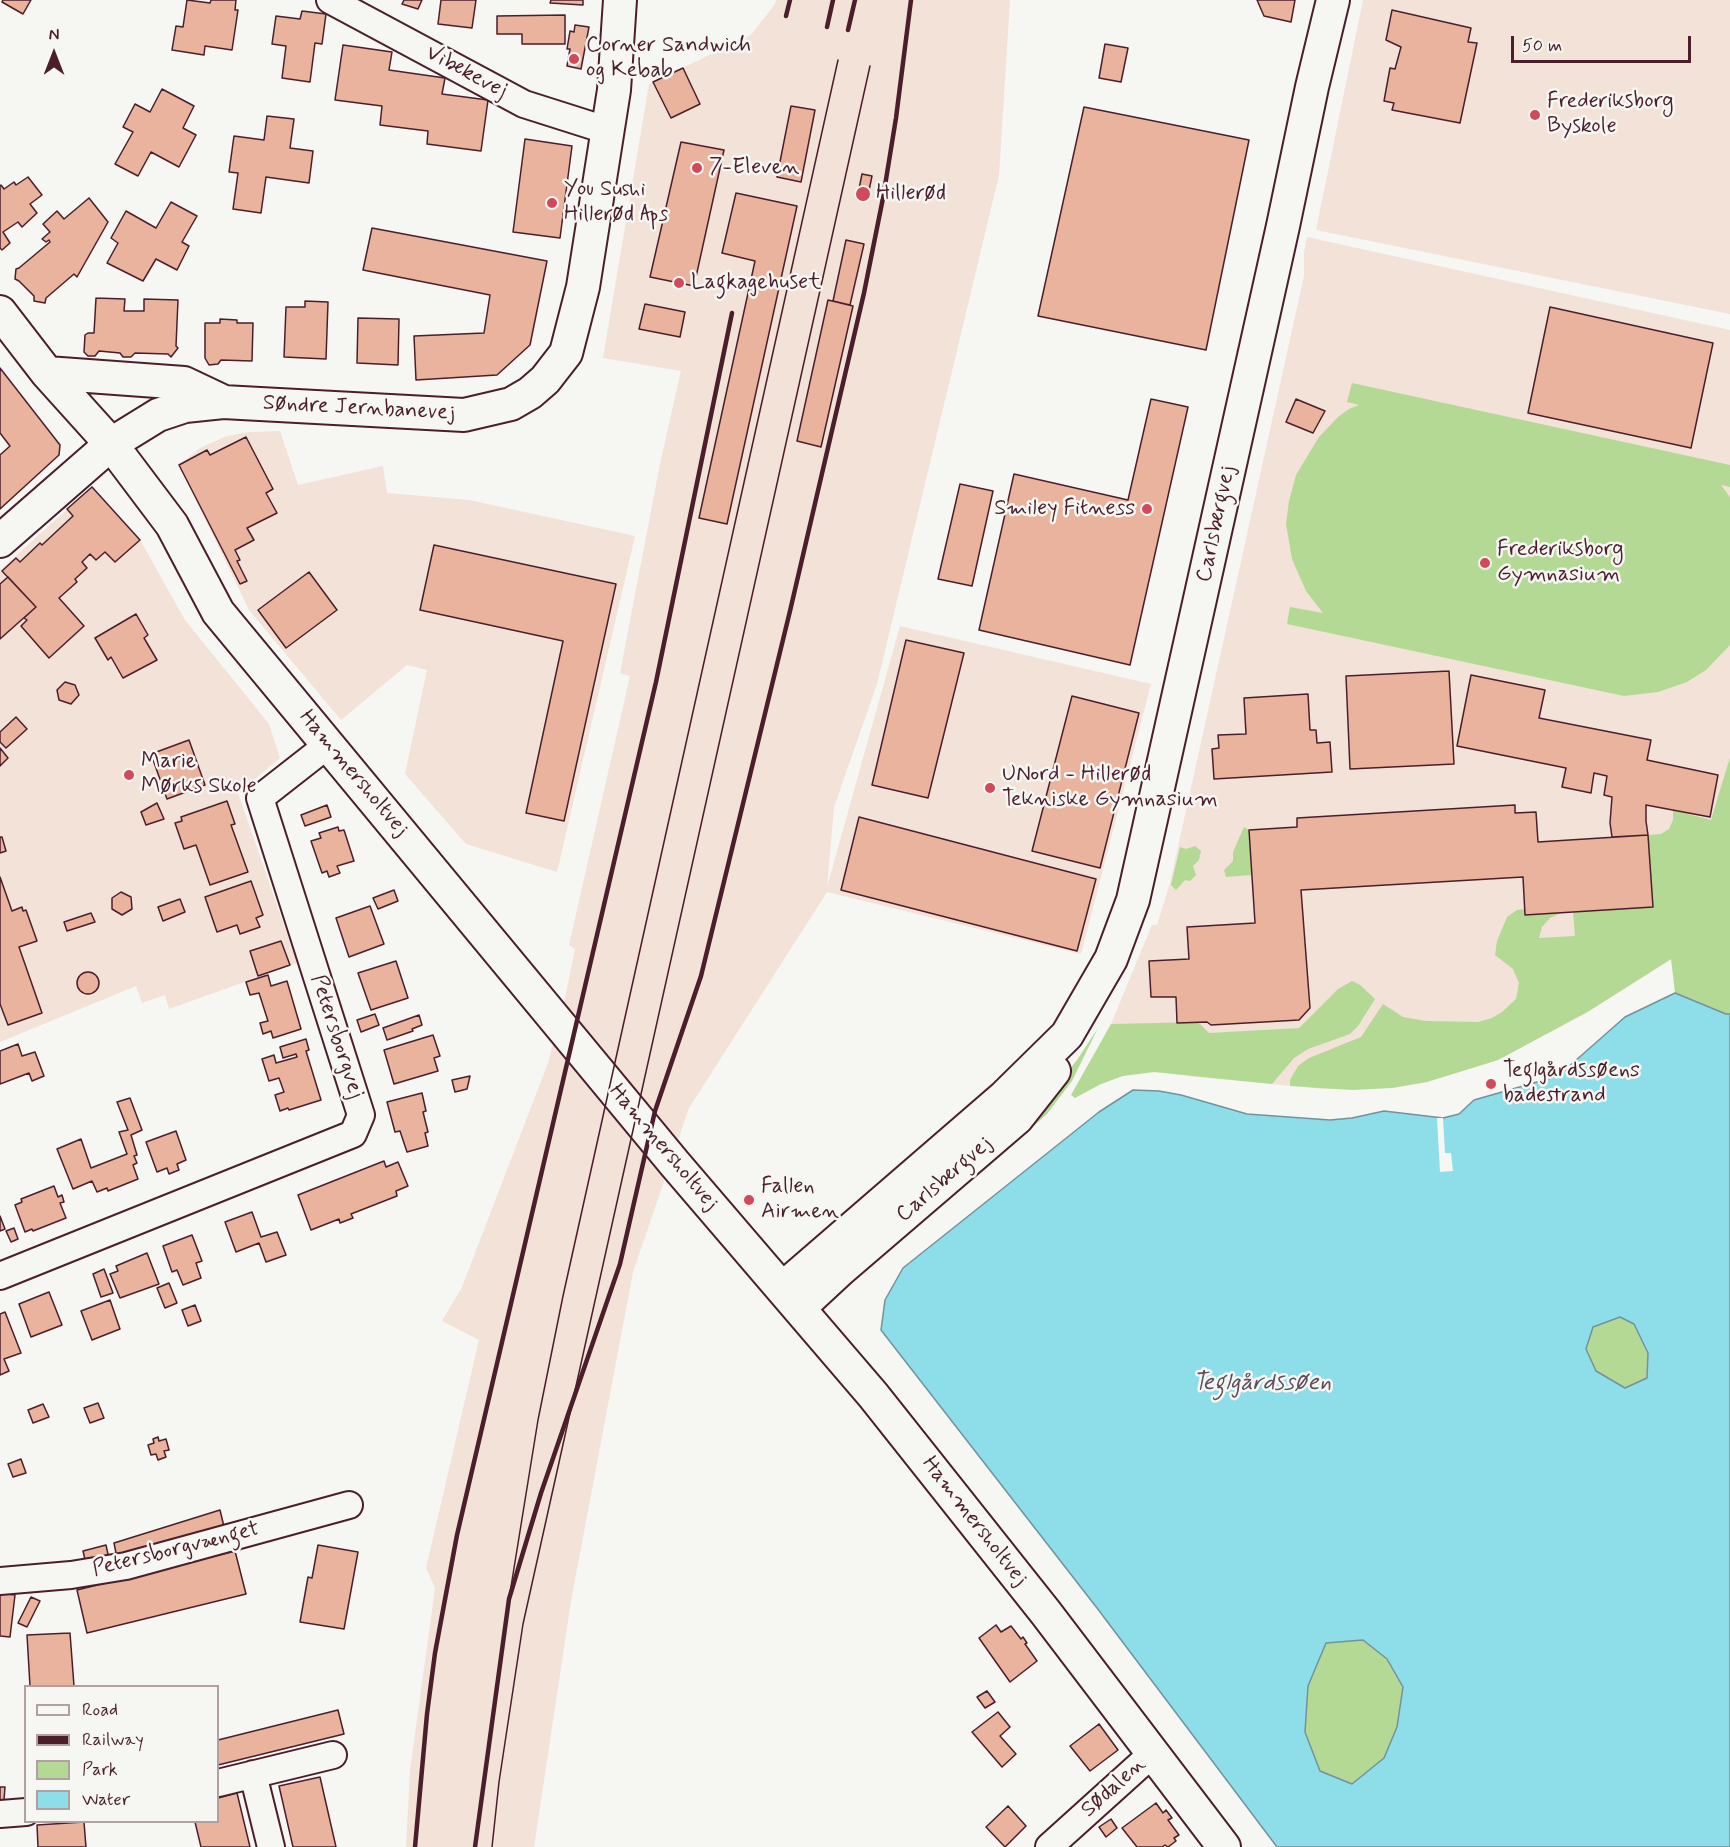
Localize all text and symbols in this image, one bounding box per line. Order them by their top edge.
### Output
north arrow [24,24,84,84]
scale bar [1514,24,1694,62]
text: N [49,25,59,46]
place label: Corner Sandwich og Kebab [586,33,751,84]
text: 50 m [1522,34,1562,58]
street label: Vibekevej [421,41,511,105]
marker: Corner Sandwich og Kebab [567,52,581,66]
place label: Frederiksborg Byskole [1547,89,1674,140]
marker: Frederiksborg Byskole [1528,108,1542,122]
place label: 7-Eleven [709,155,799,181]
marker: 7-Eleven [690,161,704,175]
place label: You Sushi Hillerød Aps [564,177,668,228]
place label: Hillerød [876,181,946,207]
marker: Hillerød [854,185,872,203]
marker: You Sushi Hillerød Aps [545,196,559,210]
place label: Lagkagehuset [691,270,821,296]
marker: Lagkagehuset [672,276,686,290]
street label: Søndre Jernbanevej [262,391,456,427]
street label: Carlsbergvej [1192,463,1242,585]
place label: Smiley Fitness [994,496,1135,522]
marker: Smiley Fitness [1140,502,1154,516]
place label: Frederiksborg Gymnasium [1497,537,1624,588]
marker: Frederiksborg Gymnasium [1478,556,1492,570]
street label: Hammersholtvej [292,705,414,843]
place label: Marie Mørks Skole [141,749,257,800]
place label: UNord - Hillerød Tekniske Gymnasium [1002,762,1218,813]
marker: Marie Mørks Skole [122,768,136,782]
marker: UNord - Hillerød Tekniske Gymnasium [983,781,997,795]
street label: Petersborgvej [304,972,368,1102]
place label: Teglgårdssøens badestrand [1503,1058,1640,1110]
marker: Teglgårdssøens badestrand [1484,1077,1498,1091]
street label: Hammersholtvej [602,1079,724,1217]
street label: Carlsbergvej [892,1131,998,1229]
place label: Fallen Airmen [761,1174,839,1226]
marker: Fallen Airmen [742,1193,756,1207]
water label: Teglgårdssøen [1193,1370,1331,1398]
street label: Hammersholtvej [915,1452,1033,1592]
street label: Petersborgvænget [90,1517,262,1583]
legend [24,1685,219,1823]
text: Road [82,1698,118,1722]
text: Railway [82,1728,144,1752]
street label: Sødalen [1076,1752,1152,1824]
text: Park [82,1758,118,1782]
text: Water [82,1788,130,1812]

